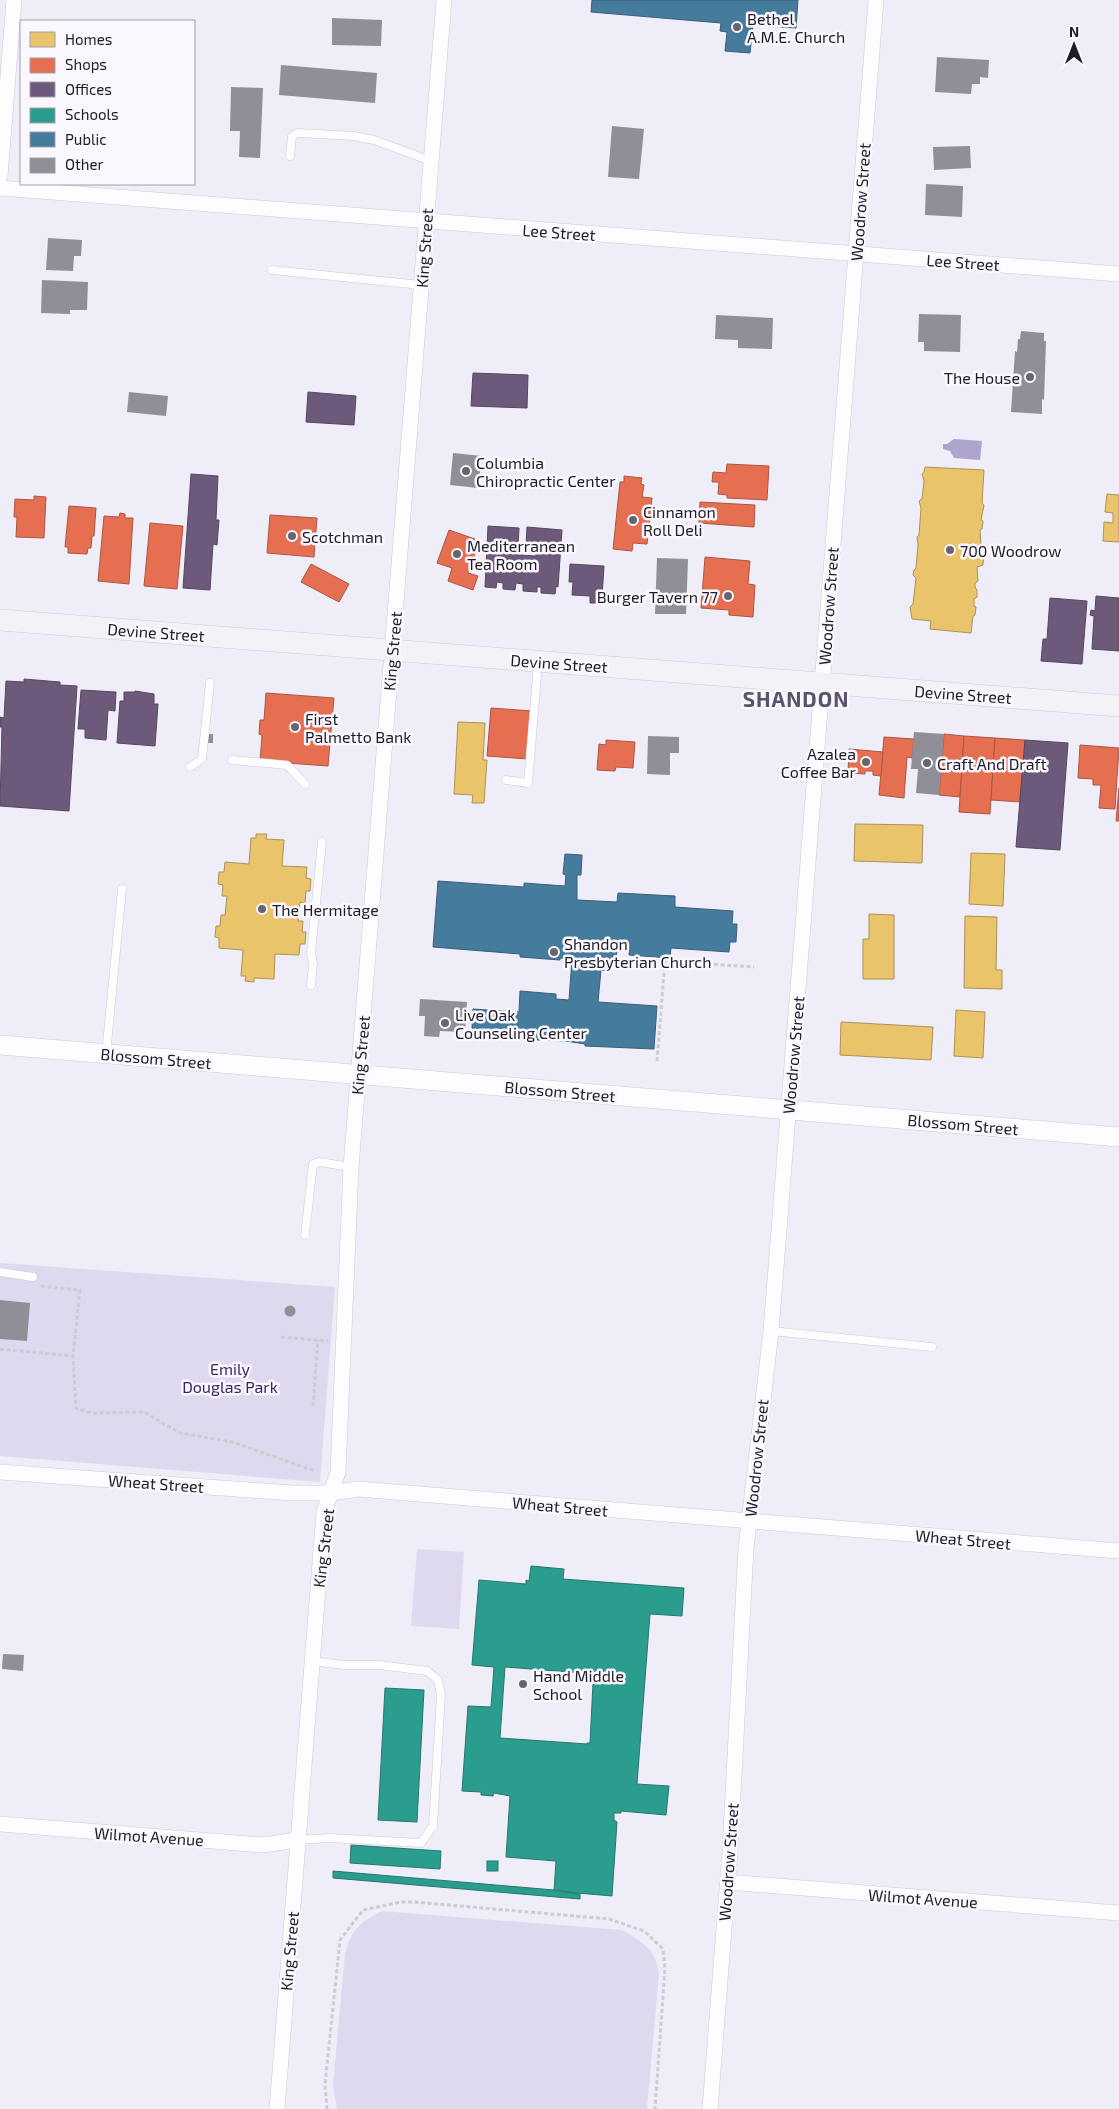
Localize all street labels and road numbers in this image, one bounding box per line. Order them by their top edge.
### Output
street label: Woodrow Street [846,142,874,262]
street label: King Street [412,208,436,288]
street label: Lee Street [522,220,596,244]
street label: Lee Street [926,250,1000,274]
street label: Woodrow Street [814,546,842,666]
street label: King Street [379,610,405,692]
street label: Devine Street [107,619,205,645]
street label: Devine Street [510,650,608,676]
street label: Devine Street [914,681,1012,707]
street label: Woodrow Street [778,995,808,1115]
street label: King Street [347,1014,373,1096]
street label: Blossom Street [100,1044,212,1072]
street label: Blossom Street [504,1077,616,1105]
street label: Blossom Street [907,1110,1019,1138]
street label: Woodrow Street [740,1398,772,1518]
street label: Wheat Street [107,1470,205,1496]
street label: Wheat Street [511,1492,609,1520]
street label: King Street [309,1507,337,1589]
street label: Wheat Street [914,1525,1012,1553]
street label: Woodrow Street [714,1802,742,1922]
street label: Wilmot Avenue [94,1823,204,1849]
street label: Wilmot Avenue [868,1885,978,1911]
street label: King Street [276,1910,302,1992]

